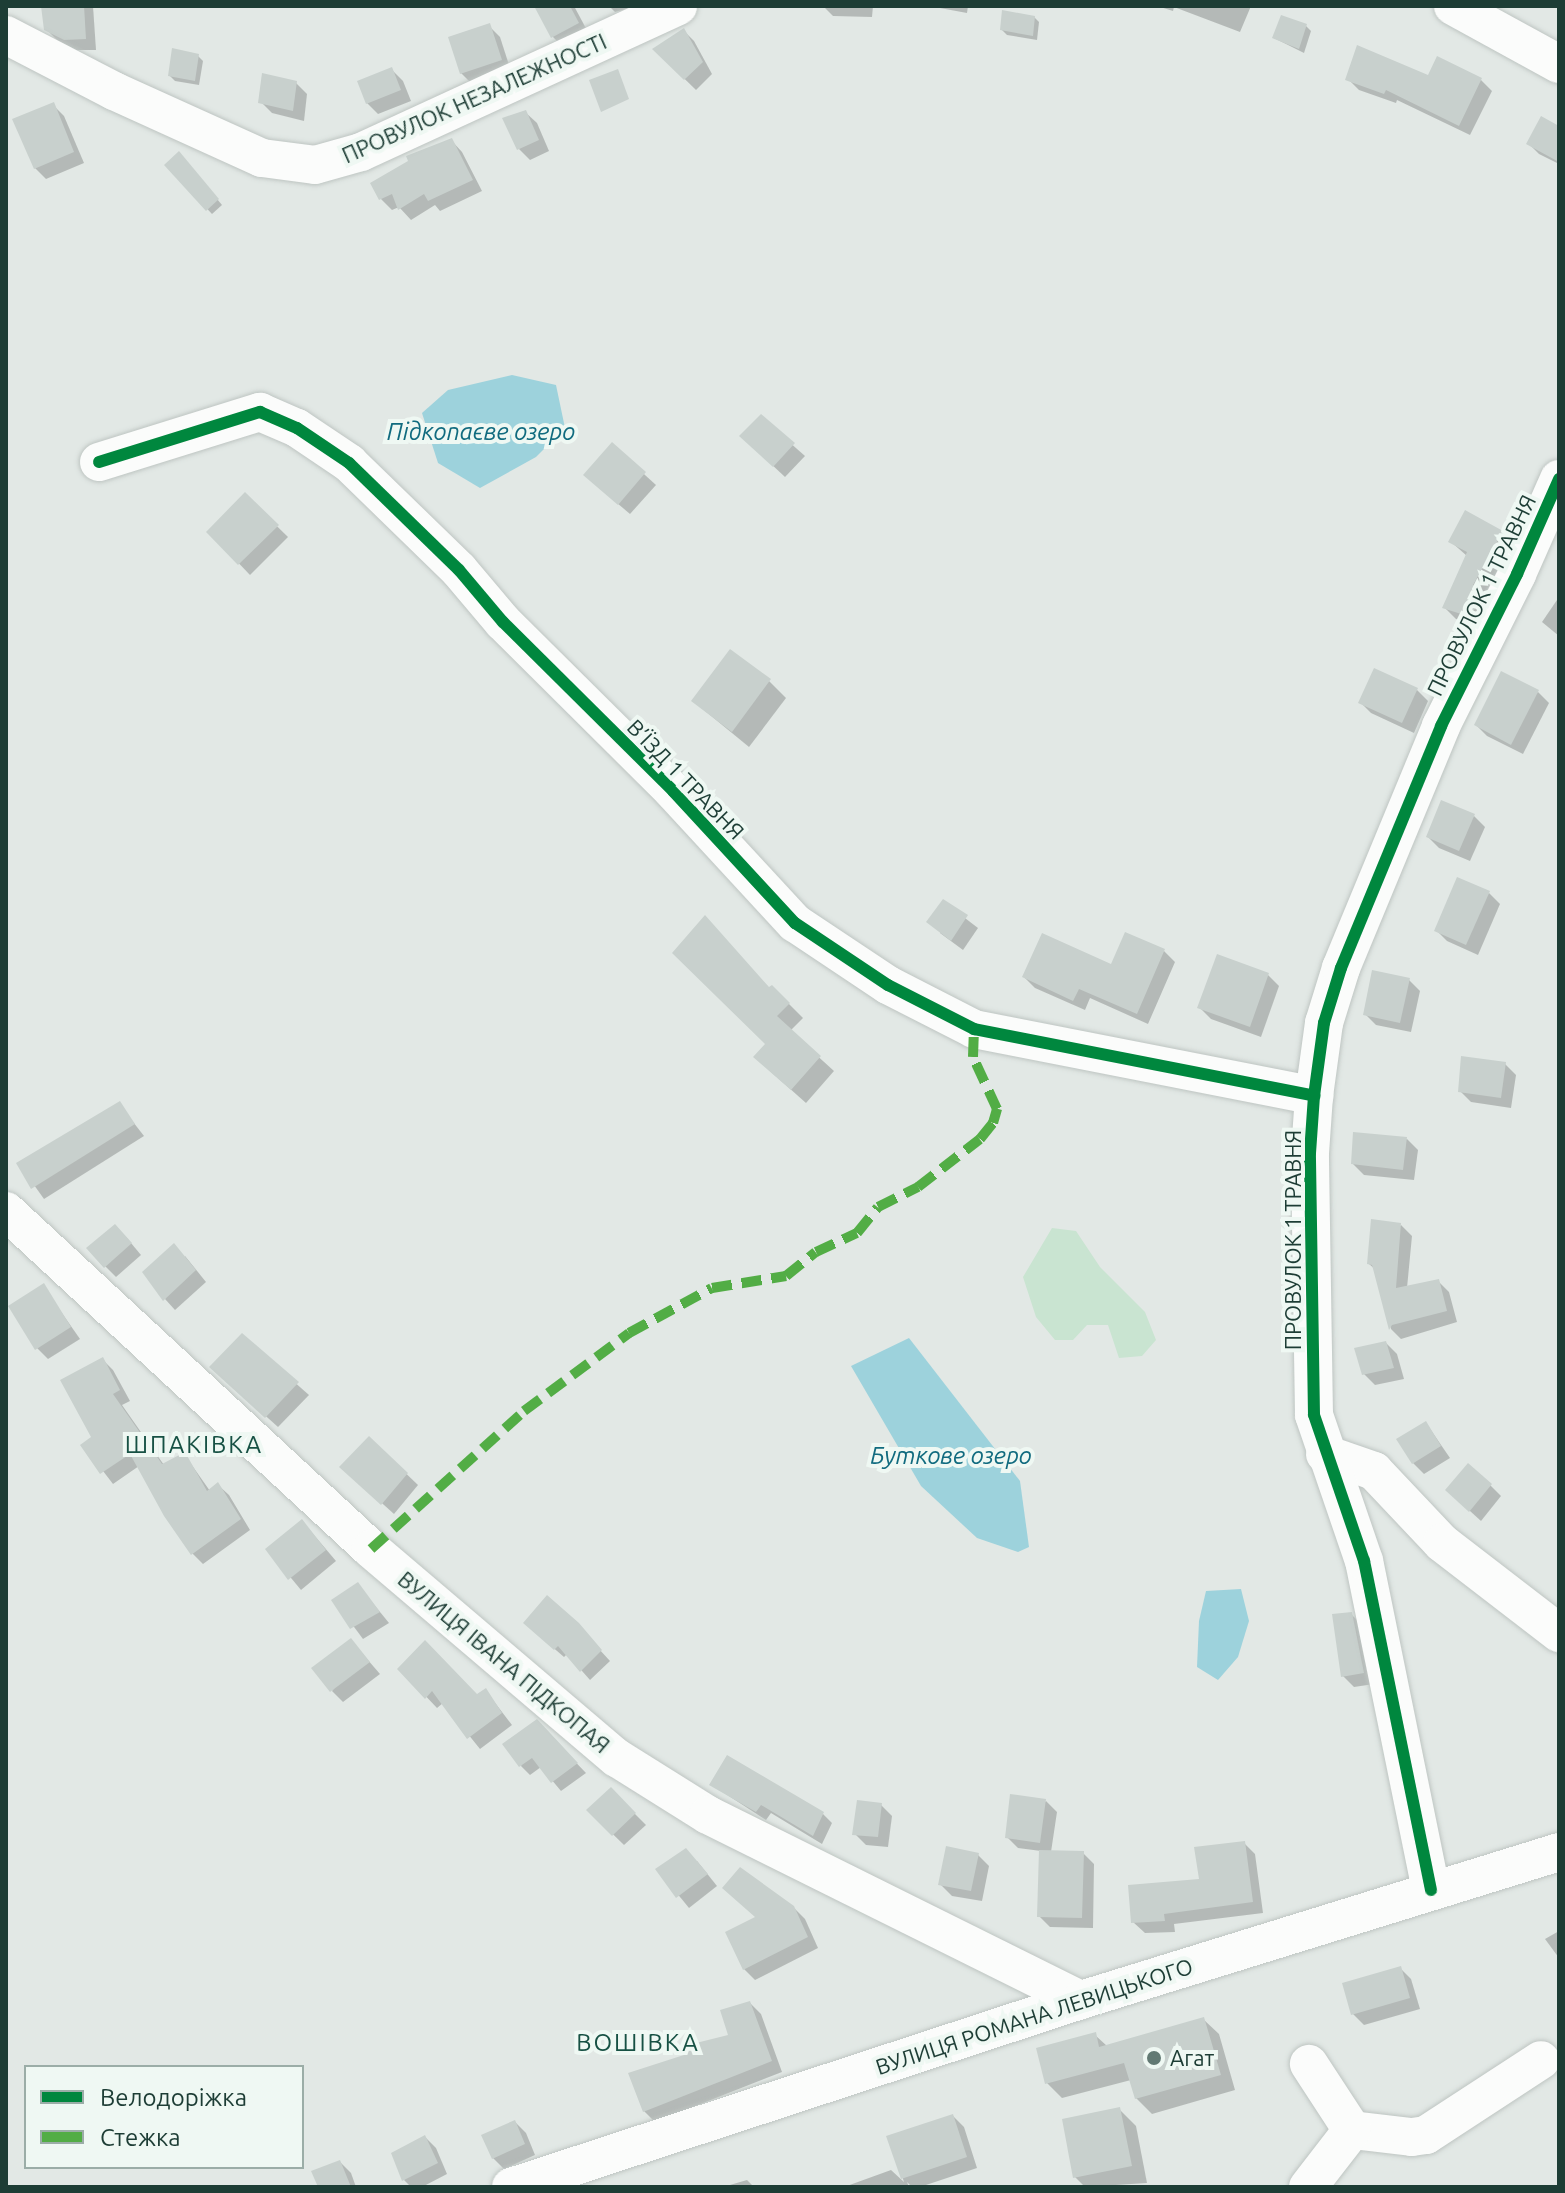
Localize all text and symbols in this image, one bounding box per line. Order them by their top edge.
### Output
street label: ПРОВУЛОК НЕЗАЛЕЖНОСТІ [338,28,610,168]
water label: Підкопаєве озеро [387,418,575,446]
street label: ПРОВУЛОК 1 ТРАВНЯ [1421,490,1541,700]
street label: В’ЇЗД 1 ТРАВНЯ [622,713,750,845]
street label: ПРОВУЛОК 1 ТРАВНЯ [1280,1130,1306,1350]
district label: ШПАКІВКА [125,1431,263,1459]
water label: Буткове озеро [870,1442,1032,1470]
street label: ВУЛИЦЯ ІВАНА ПІДКОПАЯ [393,1566,615,1758]
street label: ВУЛИЦЯ РОМАНА ЛЕВИЦЬКОГО [872,1952,1196,2080]
district label: ВОШІВКА [576,2029,700,2057]
place label: Агат [1170,2045,1214,2071]
marker: Агат [1145,2049,1163,2067]
legend [24,2065,304,2169]
text: Велодоріжка [100,2084,247,2111]
text: Стежка [100,2124,181,2151]

